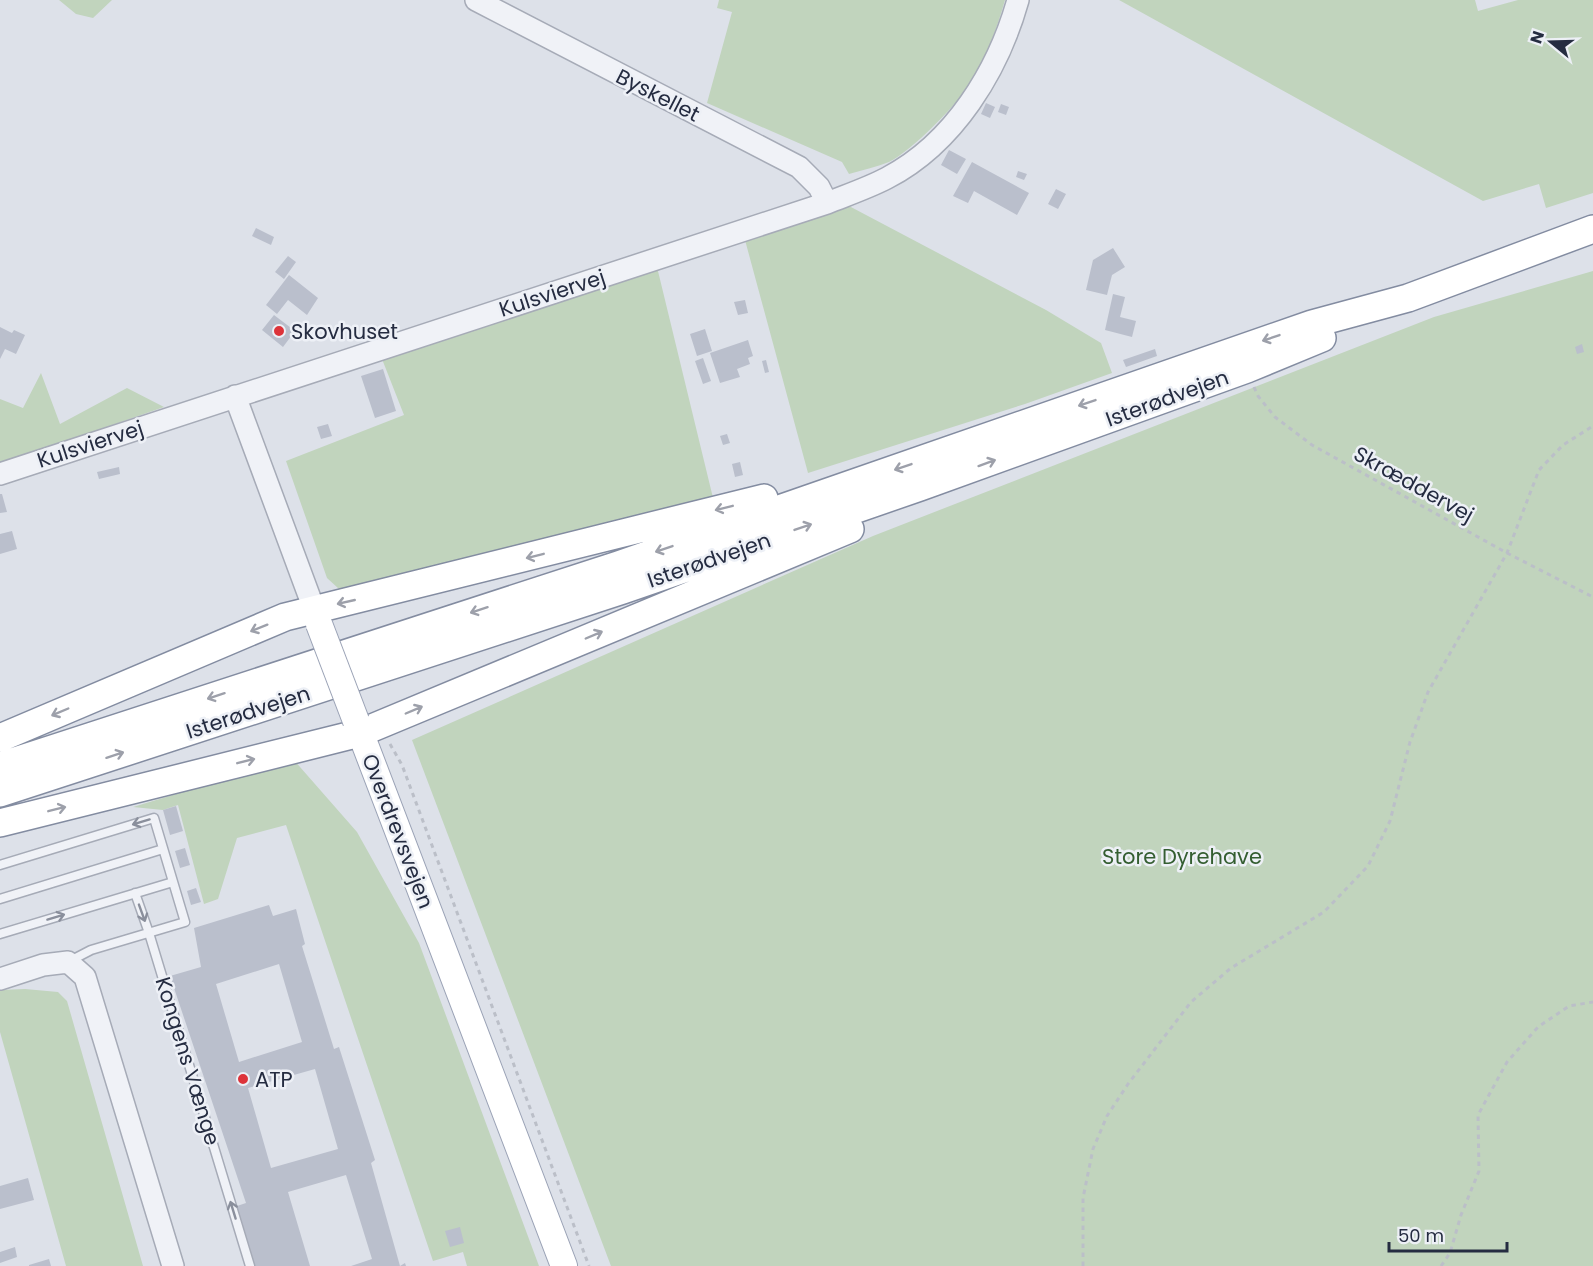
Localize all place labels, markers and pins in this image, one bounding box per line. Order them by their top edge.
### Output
place label: Skovhuset [291,317,398,346]
marker: Skovhuset [272,324,286,338]
place label: ATP [255,1065,293,1094]
marker: ATP [236,1072,250,1086]

